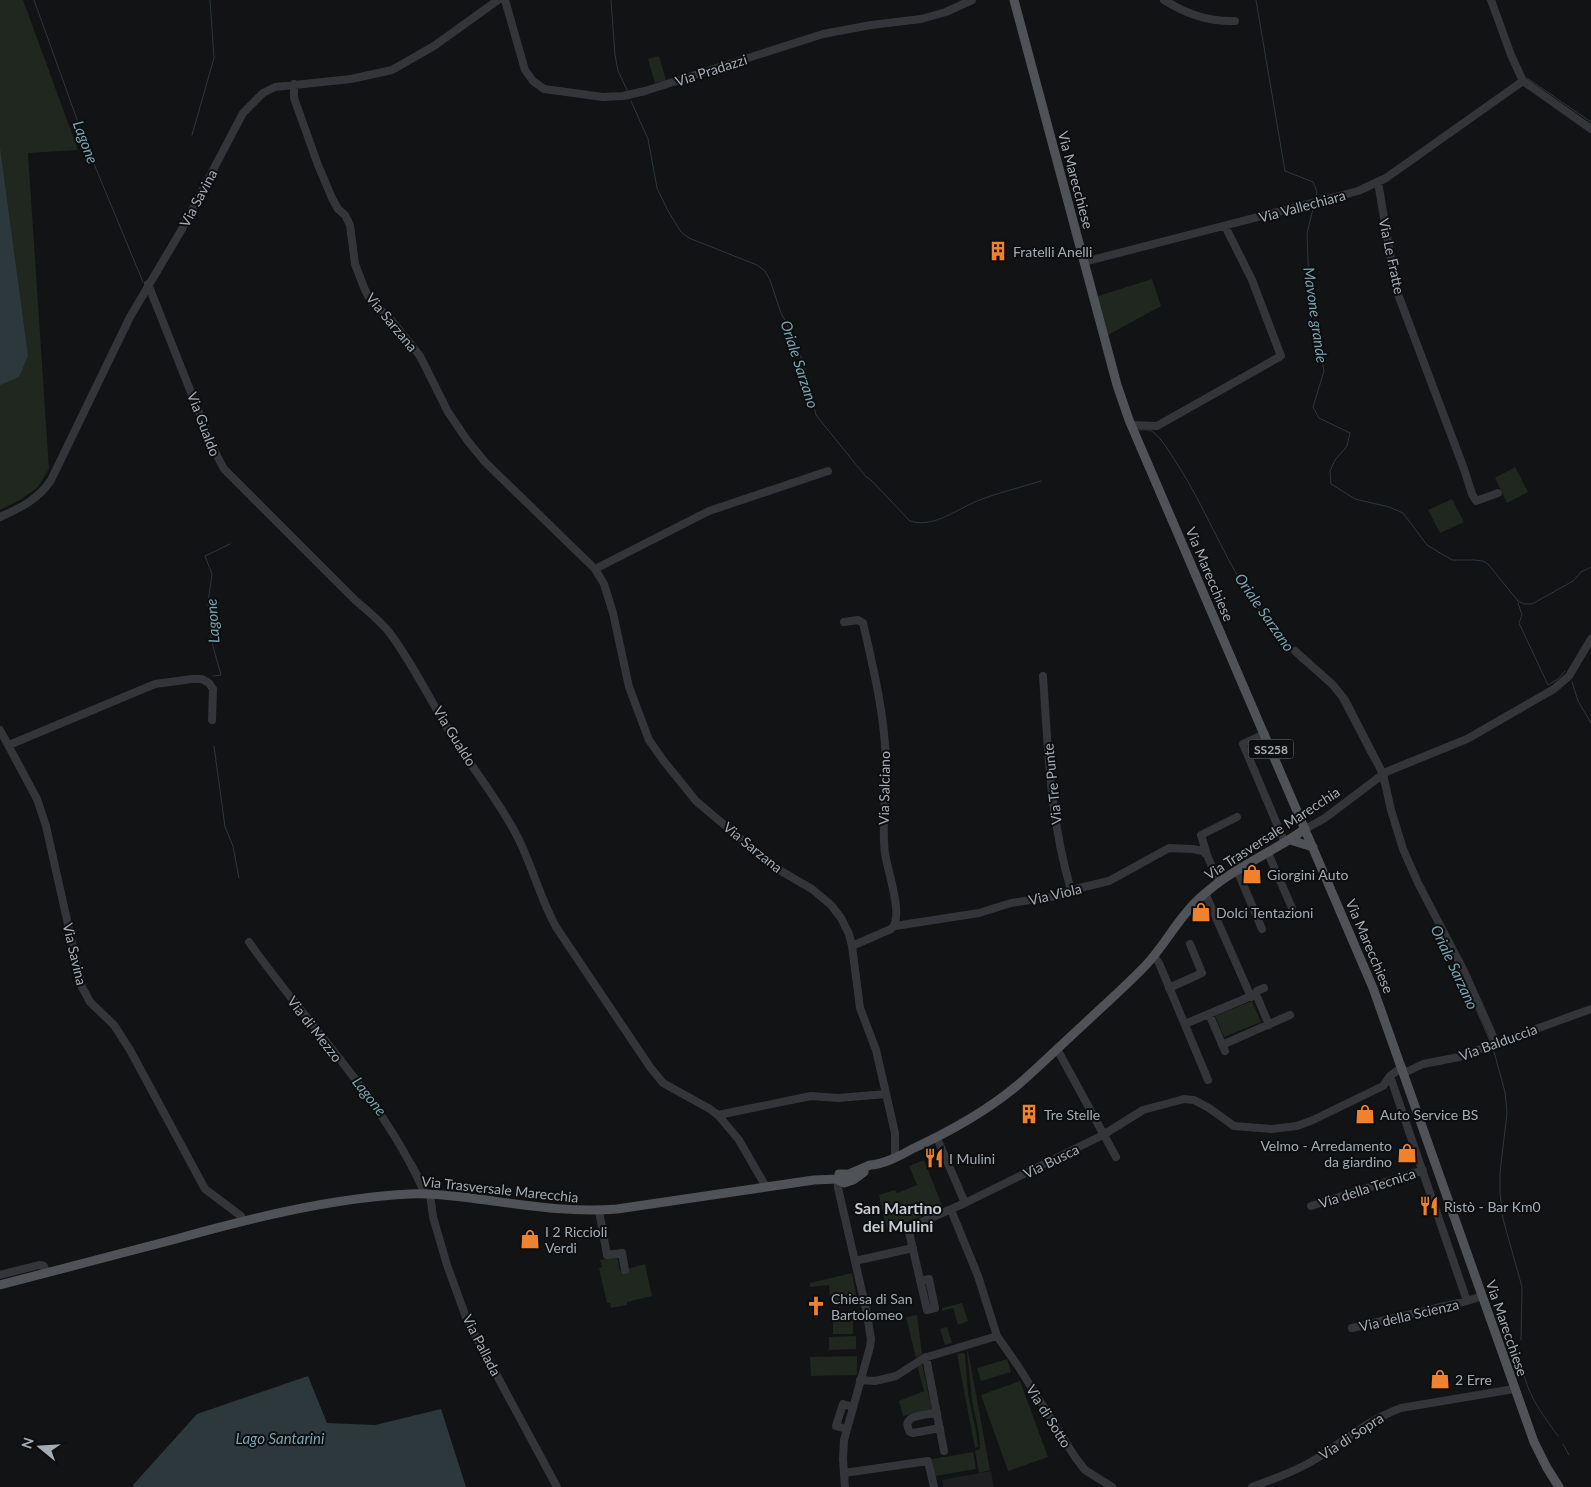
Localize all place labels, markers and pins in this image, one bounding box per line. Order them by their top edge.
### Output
building icon: Fratelli Anelli [987,240,1009,262]
place label: Fratelli Anelli [1013,243,1092,260]
shop icon: Giorgini Auto [1241,863,1263,885]
place label: Giorgini Auto [1267,866,1348,883]
shop icon: Dolci Tentazioni [1190,901,1212,923]
place label: Dolci Tentazioni [1216,904,1313,921]
building icon: Tre Stelle [1018,1103,1040,1125]
shop icon: Auto Service BS [1354,1103,1376,1125]
place label: Tre Stelle [1044,1106,1100,1123]
place label: Auto Service BS [1380,1106,1478,1123]
place label: Velmo - Arredamento da giardino [1260,1137,1392,1170]
shop icon: Velmo - Arredamento da giardino [1396,1142,1418,1164]
restaurant icon: I Mulini [923,1147,945,1169]
place label: I Mulini [949,1150,995,1167]
restaurant icon: Ristò - Bar Km0 [1418,1195,1440,1217]
place label: Ristò - Bar Km0 [1444,1198,1541,1215]
place label: I 2 Riccioli Verdi [545,1223,607,1256]
shop icon: I 2 Riccioli Verdi [519,1228,541,1250]
place label: Chiesa di San Bartolomeo [831,1290,913,1323]
church icon: Chiesa di San Bartolomeo [805,1295,827,1317]
shop icon: 2 Erre [1429,1368,1451,1390]
place label: 2 Erre [1455,1371,1492,1388]

